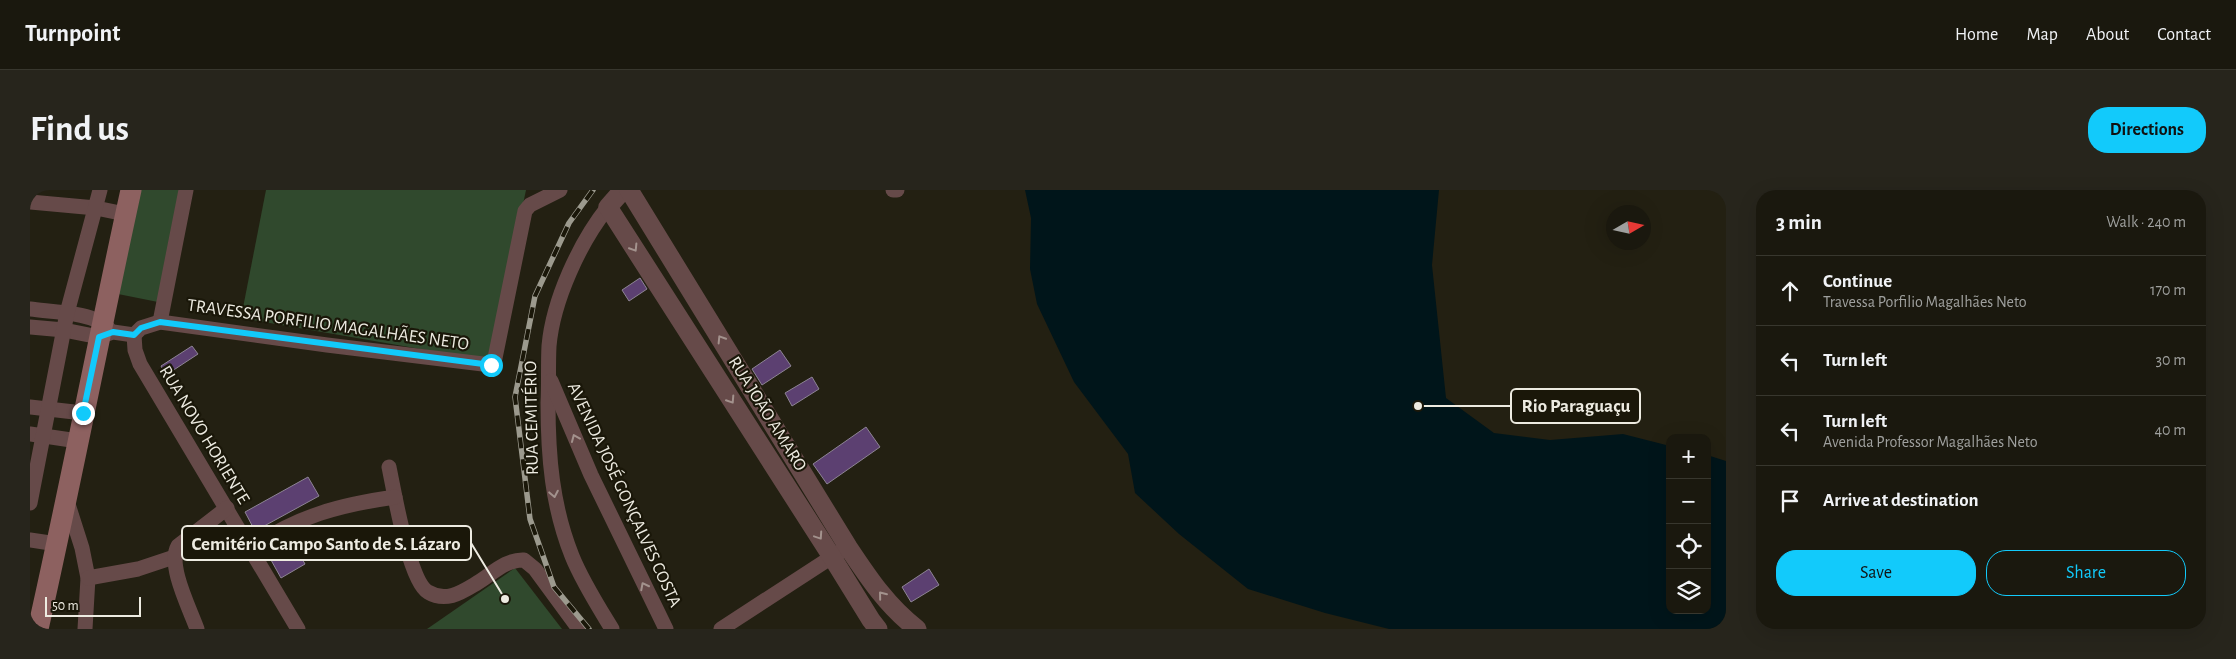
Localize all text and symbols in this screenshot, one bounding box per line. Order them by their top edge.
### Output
text: Turnpoint [25,22,120,46]
text: Home [1955,26,1998,44]
text: Map [2026,26,2058,44]
text: About [2086,26,2129,44]
text: Contact [2157,26,2211,44]
button: Directions [2088,107,2206,153]
text: Find us [30,112,129,147]
north arrow [1606,205,1651,250]
text: 3 min [1776,212,1822,233]
text: Walk · 240 m [2106,214,2186,230]
one-way arrow [628,243,637,252]
text: Continue [1823,272,1892,291]
icon: ahead [1776,277,1804,305]
text: 170 m [2150,282,2186,298]
street label: TRAVESSA PORFILIO MAGALHÃES NETO [186,293,470,354]
text: Travessa Porfilio Magalhães Neto [1823,294,2027,310]
one-way arrow [717,336,727,345]
icon: left [1776,347,1804,375]
text: Turn left [1823,351,1887,370]
street label: RUA JOÃO AMARO [725,352,812,474]
text: 30 m [2156,352,2186,368]
route start [480,354,503,377]
street label: RUA CEMITÉRIO [519,361,542,475]
street label: RUA NOVO HORIENTE [156,363,253,508]
street label: AVENIDA JOSÉ GONÇALVES COSTA [564,379,687,611]
callout: Rio Paraguaçu [1511,389,1640,423]
one-way arrow [725,394,734,403]
text: Rio Paraguaçu [1522,397,1631,416]
route end [72,402,95,425]
text: Turn left [1823,412,1887,431]
icon: left [1776,417,1804,445]
text: 40 m [2154,422,2186,438]
one-way arrow [571,434,582,443]
map controls [1666,434,1711,614]
button: + [1666,434,1711,479]
text: Avenida Professor Magalhães Neto [1823,434,2038,450]
button: − [1666,479,1711,524]
icon: arrive [1776,487,1804,515]
one-way arrow [549,489,559,498]
text: Arrive at destination [1823,491,1979,510]
button: locate [1666,524,1711,569]
callout: Cemitério Campo Santo de S. Lázaro [182,526,471,560]
one-way arrow [813,531,822,540]
text: Cemitério Campo Santo de S. Lázaro [191,535,461,554]
button: Save [1776,550,1976,596]
button: Share [1986,550,2186,596]
button: layers [1666,569,1711,614]
one-way arrow [640,582,650,591]
one-way arrow [878,592,887,601]
scale bar [45,594,141,617]
text: 50 m [52,599,79,613]

